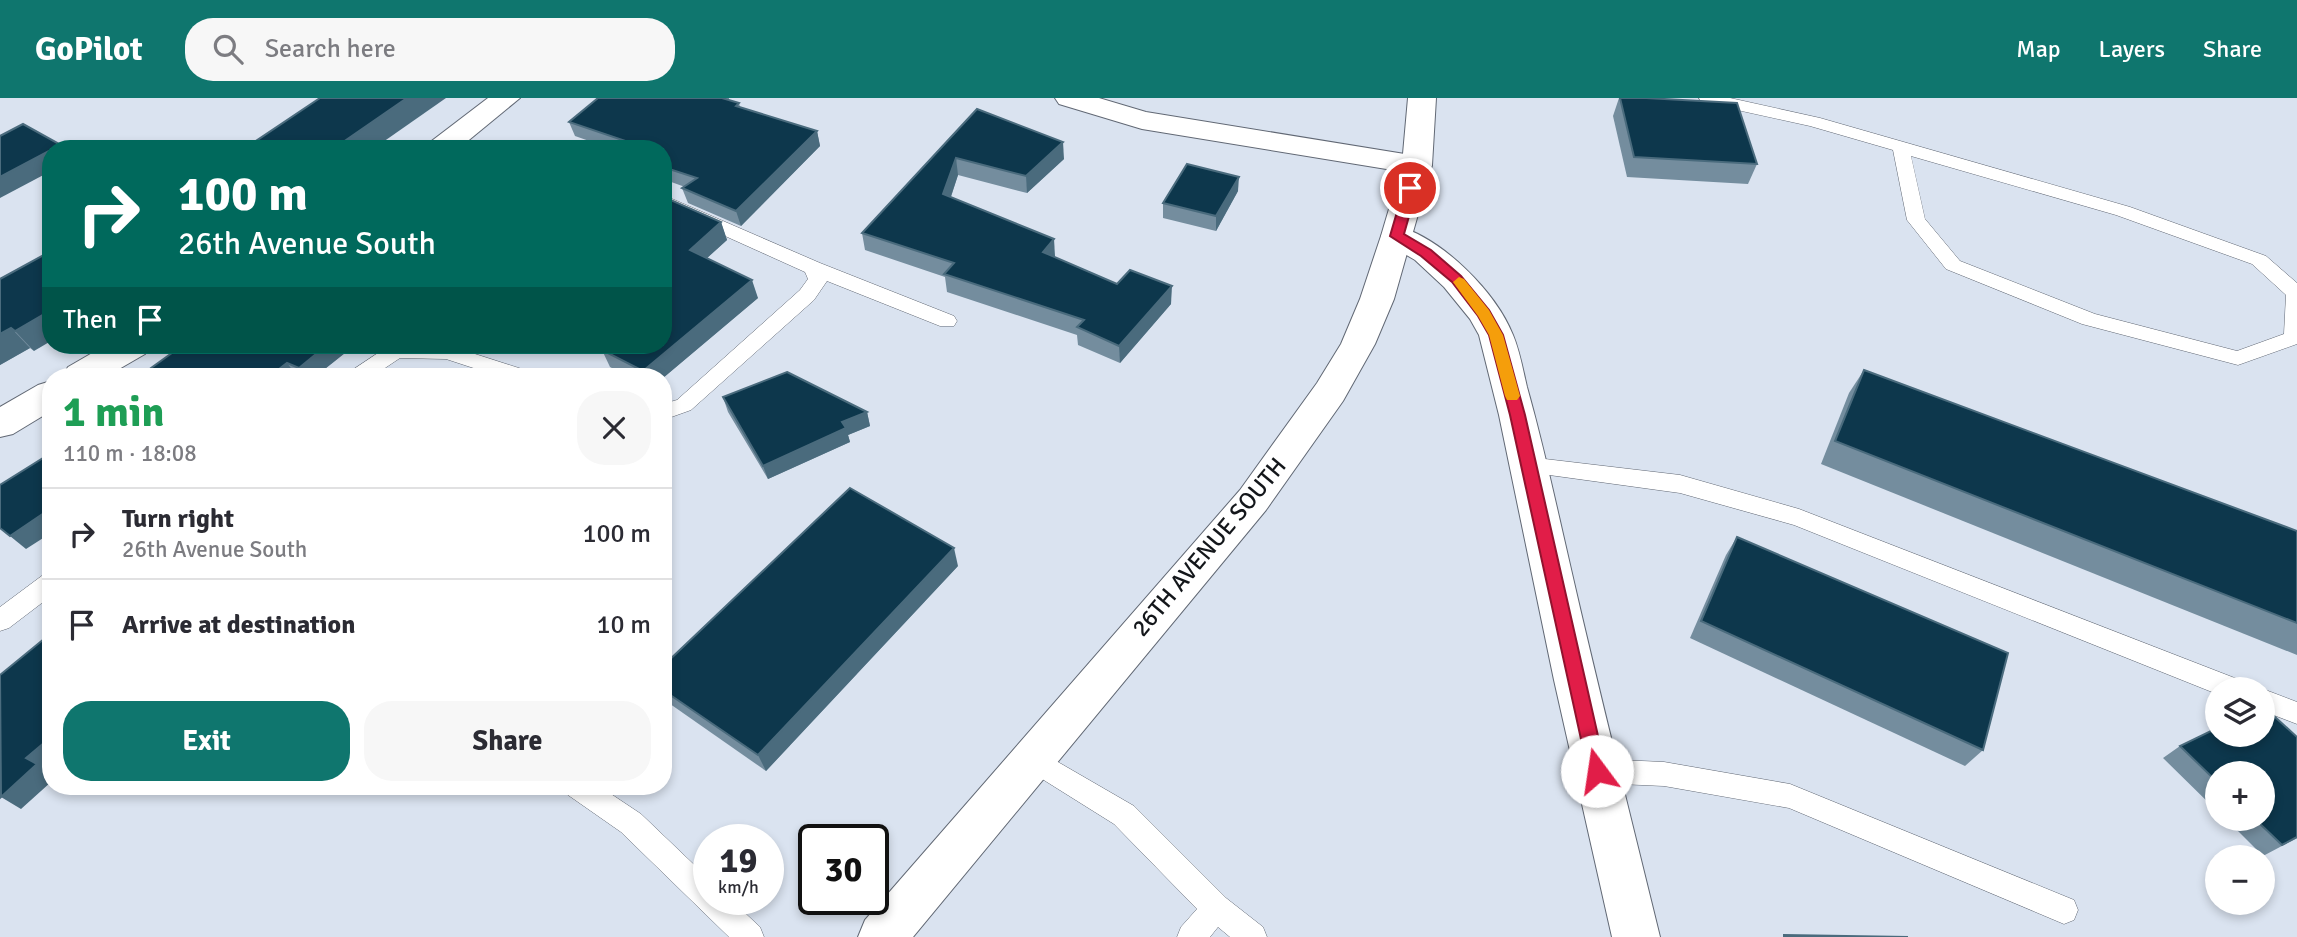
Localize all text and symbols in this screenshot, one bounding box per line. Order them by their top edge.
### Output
search box [185,18,675,81]
text: GoPilot [35,29,143,70]
icon: search [209,30,247,68]
text: Search here [265,33,396,65]
text: Map [2016,34,2061,64]
text: Layers [2099,34,2165,64]
text: Share [2203,34,2262,64]
pin [1380,158,1440,218]
text: 100 m [178,164,308,224]
icon: right [63,168,154,259]
icon: arrive [1391,169,1429,207]
text: 26th Avenue South [178,224,436,263]
icon: arrive [131,301,169,339]
text: Then [63,304,117,336]
text: 1 min [63,387,164,438]
button: close [577,391,651,465]
text: 110 m · 18:08 [63,439,197,468]
street label: 26TH AVENUE SOUTH [1125,451,1293,643]
text: Turn right [122,503,234,535]
icon: right [63,515,101,553]
text: 100 m [582,518,651,550]
text: 26th Avenue South [122,535,307,564]
icon: arrive [63,606,101,644]
text: Arrive at destination [122,609,355,641]
text: 10 m [596,609,651,641]
map controls [2205,677,2275,915]
button: layers [2205,677,2275,747]
button: Exit [63,701,350,781]
button: Share [364,701,651,781]
position arrow [1560,734,1634,808]
button: + [2205,761,2275,831]
speed limit sign: 30 [798,824,889,915]
text: 19 [720,839,757,882]
button: − [2205,845,2275,915]
text: km/h [718,876,759,898]

